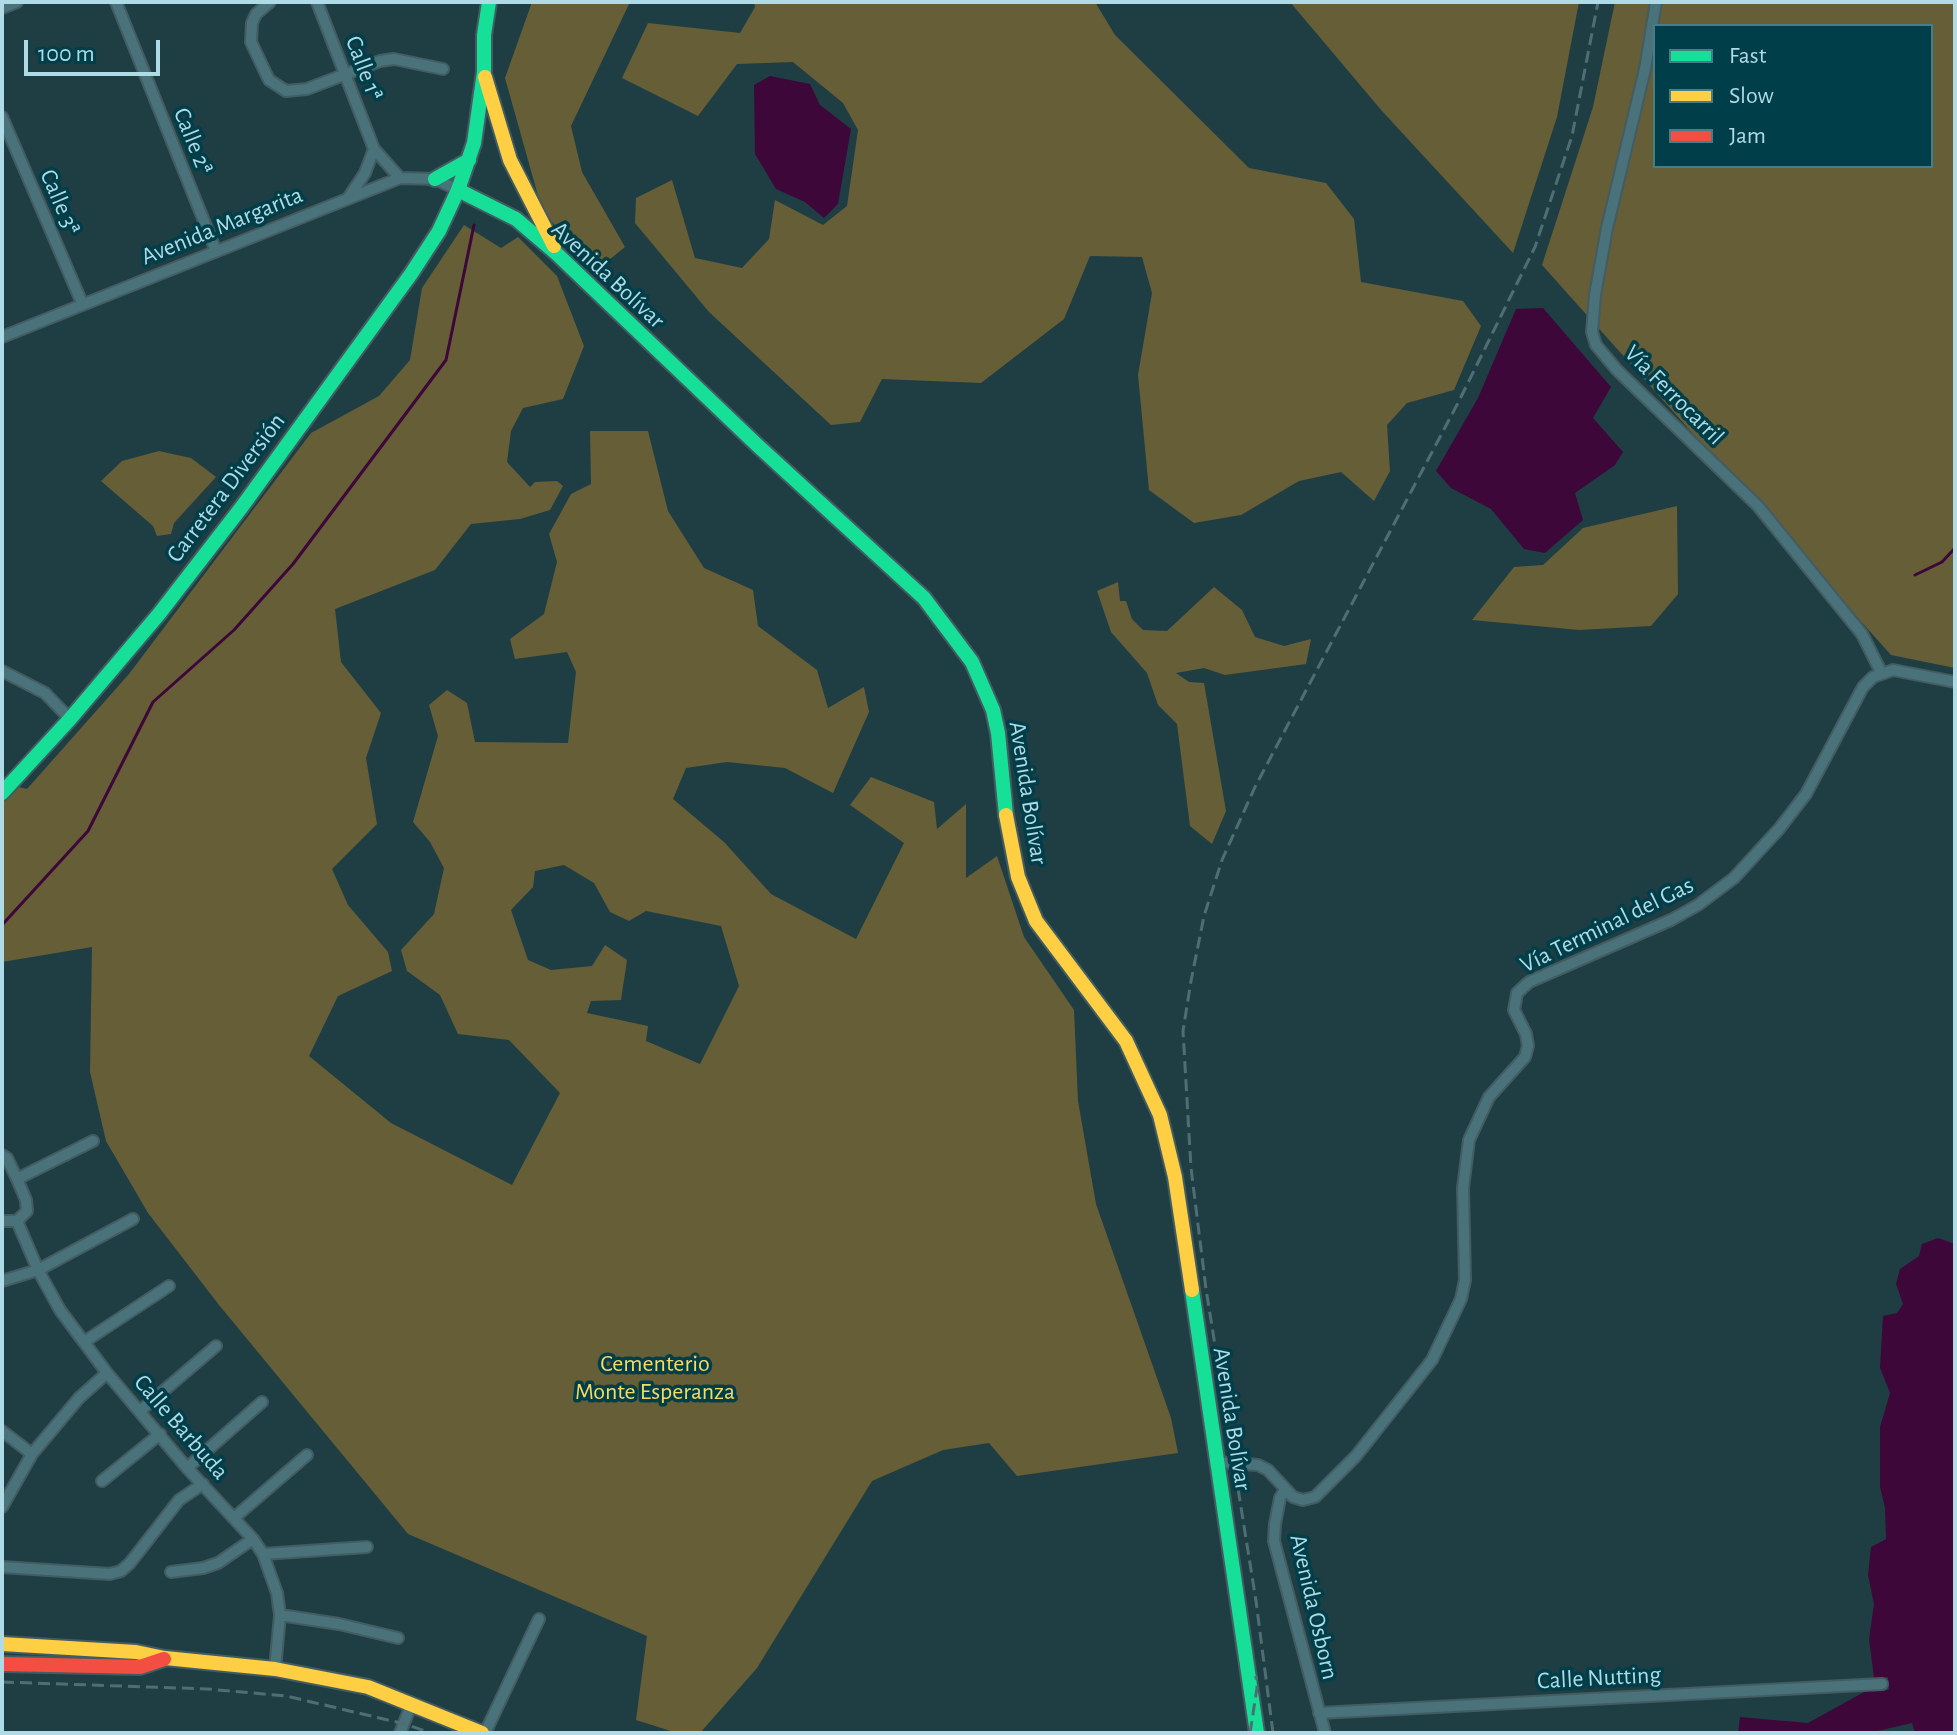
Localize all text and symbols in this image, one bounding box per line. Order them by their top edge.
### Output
scale bar [28,24,164,74]
legend [1653,24,1933,168]
street label: Calle 1ª [339,32,389,104]
text: 100 m [38,42,95,66]
text: Fast [1729,44,1766,68]
text: Slow [1729,84,1774,108]
street label: Calle 2ª [167,104,219,178]
text: Jam [1729,124,1766,148]
street label: Calle 3ª [33,165,87,239]
street label: Avenida Margarita [137,180,307,272]
street label: Avenida Bolívar [545,215,671,335]
street label: Vía Ferrocarril [1618,339,1730,451]
street label: Carretera Diversión [161,408,291,568]
street label: Avenida Bolívar [1002,719,1054,867]
street label: Vía Terminal del Gas [1516,871,1698,979]
street label: Avenida Bolívar [1206,1345,1258,1493]
park label: Cementerio Monte Esperanza [575,1350,735,1406]
street label: Calle Barbuda [127,1368,235,1486]
street label: Avenida Osborn [1283,1532,1345,1682]
street label: Calle Nutting [1536,1660,1662,1696]

